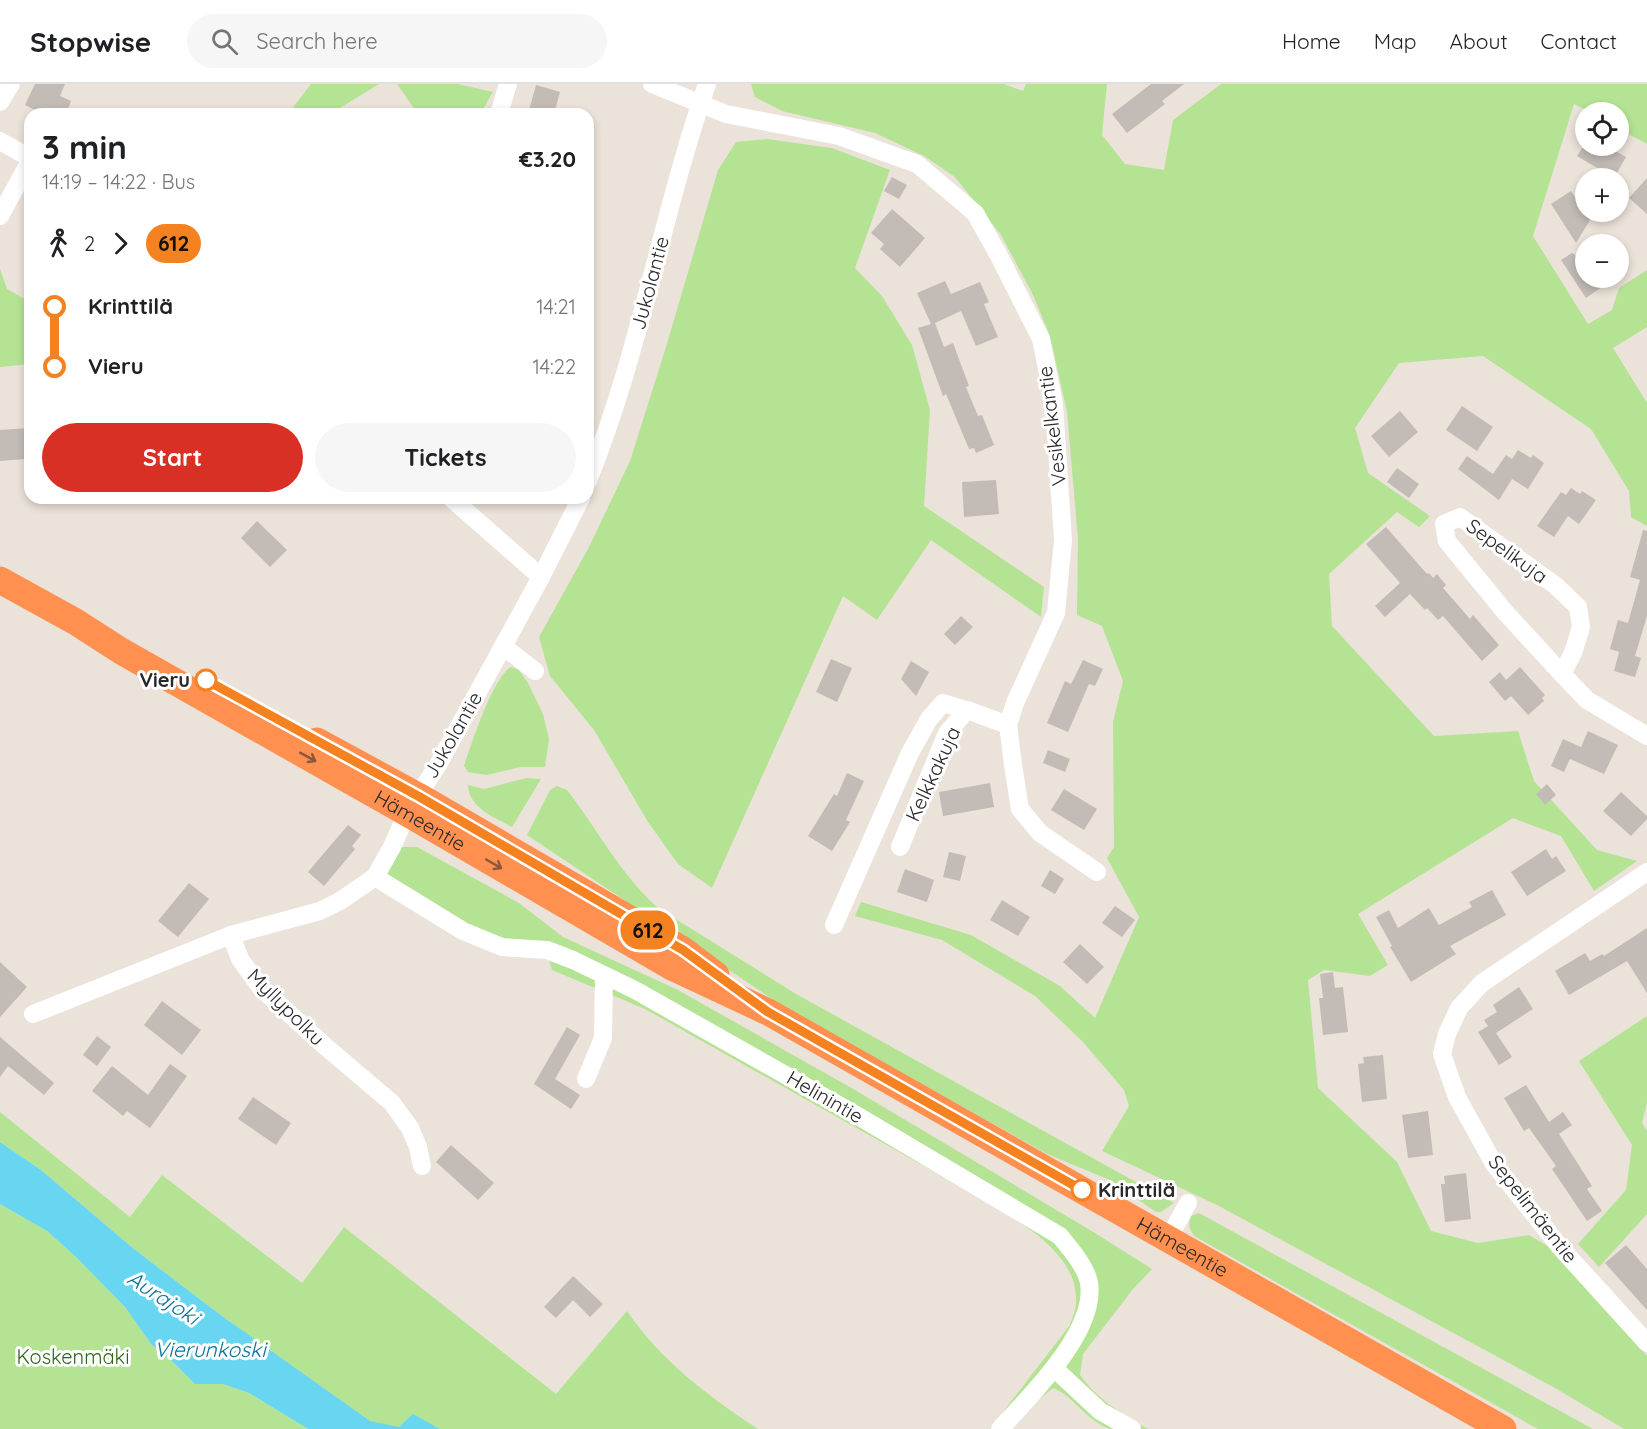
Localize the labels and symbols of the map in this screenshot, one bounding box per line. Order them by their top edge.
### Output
street label: Jukolantie [625,233,674,332]
street label: Vesikelkantie [1032,365,1071,487]
street label: Sepelikuja [1462,513,1553,588]
place label: Vieru [140,667,190,692]
marker: Vieru [195,669,217,691]
street label: Jukolantie [418,687,487,782]
street label: Kelkkakuja [900,722,965,825]
one-way arrow [299,751,316,763]
street label: Hämeentie [370,784,470,856]
one-way arrow [485,858,502,870]
line badge: 612 [614,910,682,950]
street label: Myllypolku [243,963,330,1050]
street label: Helinintie [782,1065,868,1128]
street label: Sepelimäentie [1483,1150,1583,1268]
place label: Krinttilä [1098,1177,1175,1202]
marker: Krinttilä [1071,1179,1093,1201]
street label: Hämeentie [1132,1211,1233,1283]
water label: Aurajoki [123,1264,206,1331]
water label: Vierunkoski [154,1336,268,1362]
park label: Koskenmäki [17,1344,130,1369]

